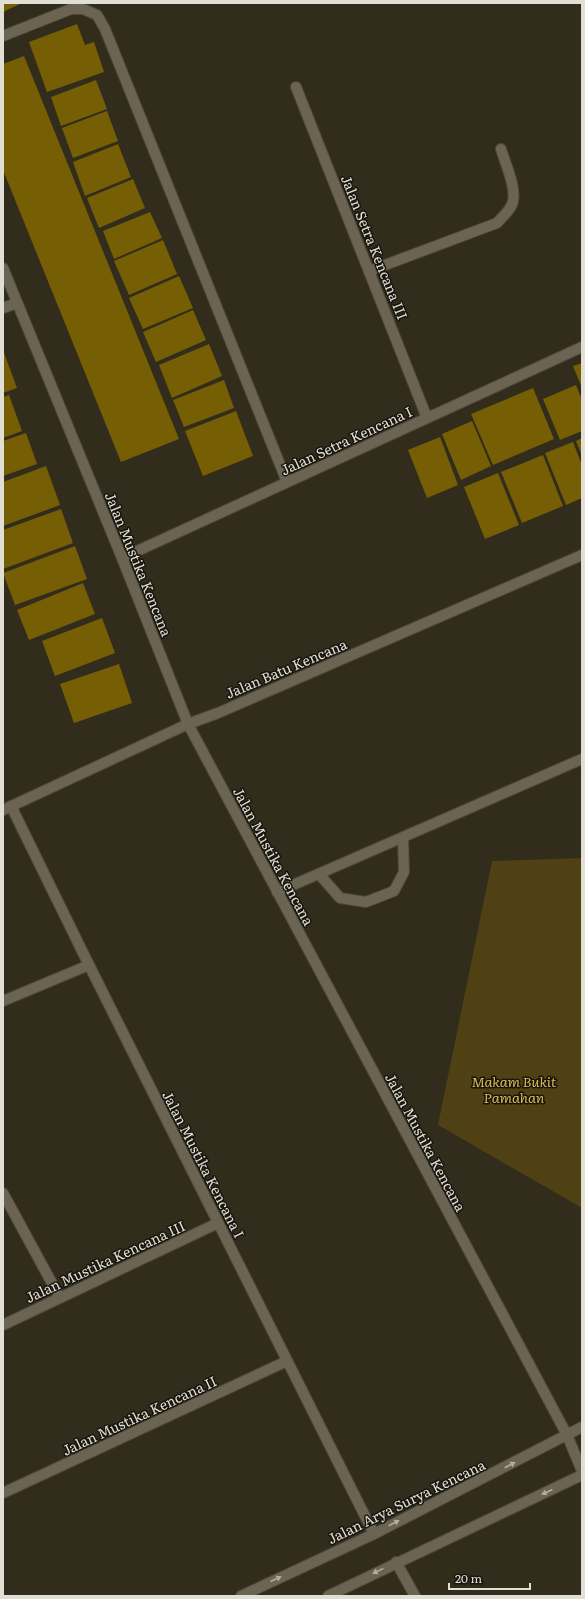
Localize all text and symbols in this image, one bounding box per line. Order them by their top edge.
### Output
street label: Jalan Setra Kencana III [337,172,413,322]
street label: Jalan Setra Kencana I [277,401,415,479]
street label: Jalan Mustika Kencana [101,489,177,640]
street label: Jalan Batu Kencana [222,633,350,703]
street label: Jalan Mustika Kencana [229,783,319,929]
street label: Jalan Mustika Kencana [381,1069,471,1215]
park label: Makam Bukit Pamahan [472,1071,557,1107]
street label: Jalan Mustika Kencana I [158,1087,250,1241]
street label: Jalan Mustika Kencana III [22,1215,188,1307]
street label: Jalan Mustika Kencana II [58,1370,220,1460]
street label: Jalan Arya Surya Kencana [324,1454,489,1548]
one-way arrow [504,1461,515,1468]
one-way arrow [541,1489,552,1495]
one-way arrow [388,1520,399,1527]
scale bar [449,1565,530,1591]
one-way arrow [373,1568,384,1574]
text: 20 m [455,1569,482,1587]
one-way arrow [271,1576,282,1582]

